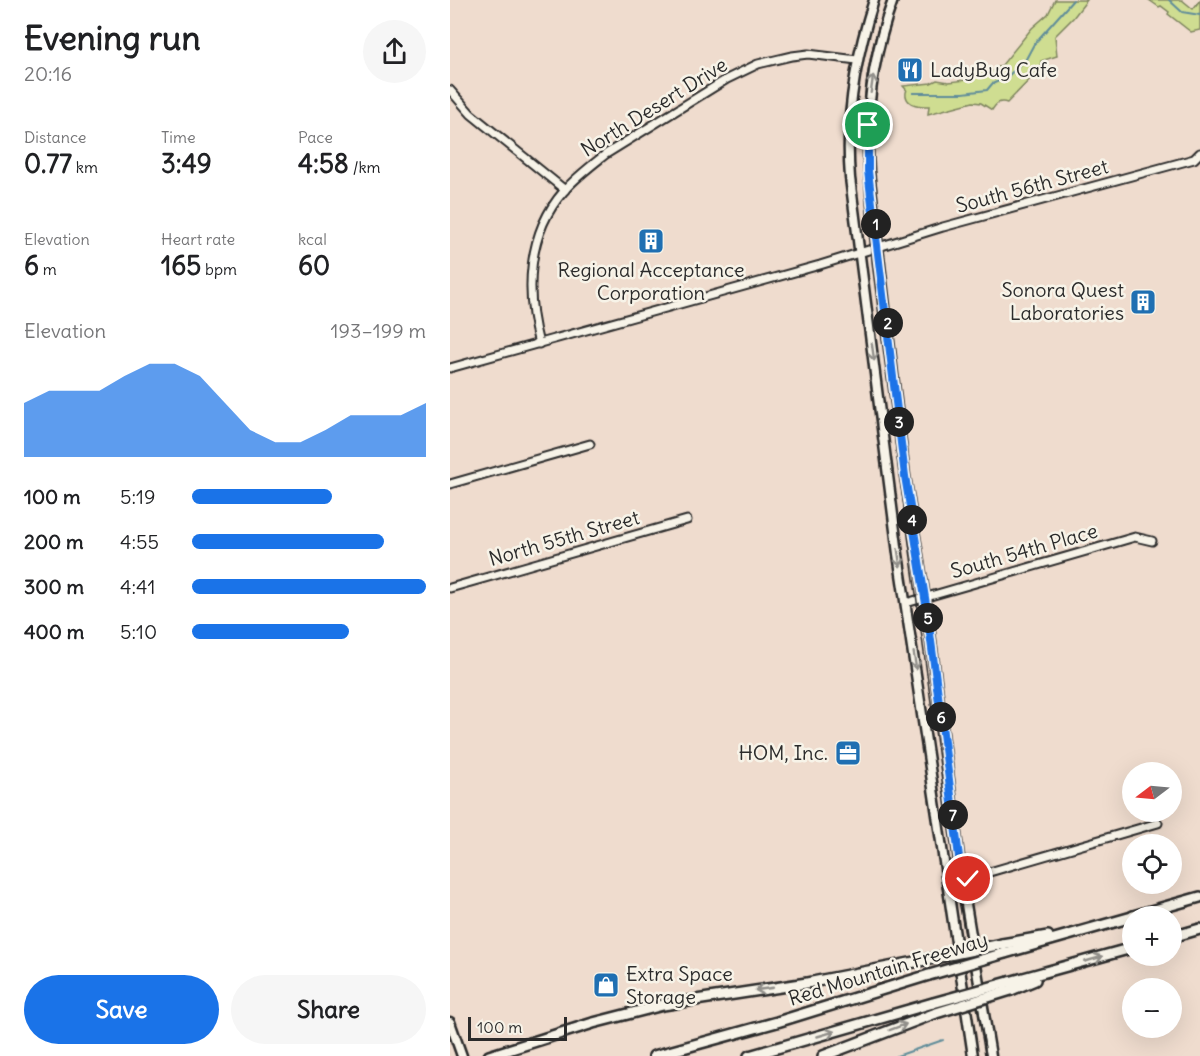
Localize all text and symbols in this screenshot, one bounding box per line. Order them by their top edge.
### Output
text: Evening run [24,17,200,59]
button: share [363,20,426,83]
street label: North Desert Drive [576,51,732,162]
restaurant icon: LadyBug Cafe [895,55,925,85]
place label: LadyBug Cafe [930,57,1057,82]
text: 20:16 [24,61,72,86]
one-way arrow [866,74,877,94]
pin [842,99,893,150]
icon: arrive [851,108,884,141]
text: Distance [24,127,86,147]
text: Time [161,127,196,147]
text: Pace [298,127,333,147]
text: 0.77 [24,147,72,180]
text: 3:49 [161,147,212,180]
text: 4:58 [298,147,349,180]
street label: South 56th Street [953,153,1111,218]
text: km [72,157,98,177]
text: /km [349,157,381,177]
pin: 1 [861,209,891,239]
text: 1 [873,214,879,234]
building icon: Regional Acceptance Corporation [636,226,666,256]
text: Elevation [24,229,90,249]
text: Heart rate [161,229,235,249]
text: kcal [298,229,327,249]
text: 6 [24,249,39,282]
text: 165 [161,249,201,282]
text: 60 [298,249,330,282]
place label: Regional Acceptance Corporation [557,257,745,305]
text: m [39,259,57,279]
text: bpm [201,259,237,279]
place label: Sonora Quest Laboratories [1001,277,1124,325]
building icon: Sonora Quest Laboratories [1128,287,1158,317]
pin: 2 [873,308,903,338]
text: 2 [884,313,892,333]
text: Elevation [24,318,106,343]
text: 193–199 m [331,318,426,343]
one-way arrow [867,342,878,361]
pin: 3 [884,407,914,437]
text: 3 [894,412,904,432]
text: 100 m [24,484,81,509]
text: 5:19 [120,484,155,509]
street label: North 55th Street [486,504,642,571]
pin: 4 [897,505,927,535]
text: 4 [907,510,917,530]
street label: South 54th Place [948,518,1100,583]
text: 200 m [24,529,84,554]
text: 4:55 [120,529,159,554]
one-way arrow [893,547,904,567]
text: 300 m [24,574,84,599]
text: 4:41 [120,574,155,599]
pin: 5 [913,603,943,633]
text: 5 [923,608,933,628]
text: 400 m [24,619,84,644]
text: 5:10 [120,619,157,644]
one-way arrow [909,650,920,670]
pin: 6 [926,702,956,732]
text: 6 [936,707,946,727]
office icon: HOM, Inc. [833,738,863,768]
place label: HOM, Inc. [738,740,828,765]
north arrow [1122,762,1182,822]
map controls [1122,762,1182,1038]
pin: 7 [938,800,968,830]
text: 7 [949,805,957,825]
button: locate [1122,834,1182,894]
pin [942,853,993,904]
icon: check [951,862,984,895]
button: + [1122,906,1182,966]
street label: Red Mountain Freeway [785,926,990,1011]
one-way arrow [1085,953,1104,964]
place label: Extra Space Storage [626,961,733,1009]
shop icon: Extra Space Storage [591,970,621,1000]
button: Save [24,975,219,1044]
button: Share [231,975,426,1044]
button: − [1122,978,1182,1038]
one-way arrow [754,984,774,995]
scale bar [468,1014,567,1042]
text: 100 m [477,1017,522,1037]
one-way arrow [888,1021,906,1032]
one-way arrow [816,1028,835,1039]

